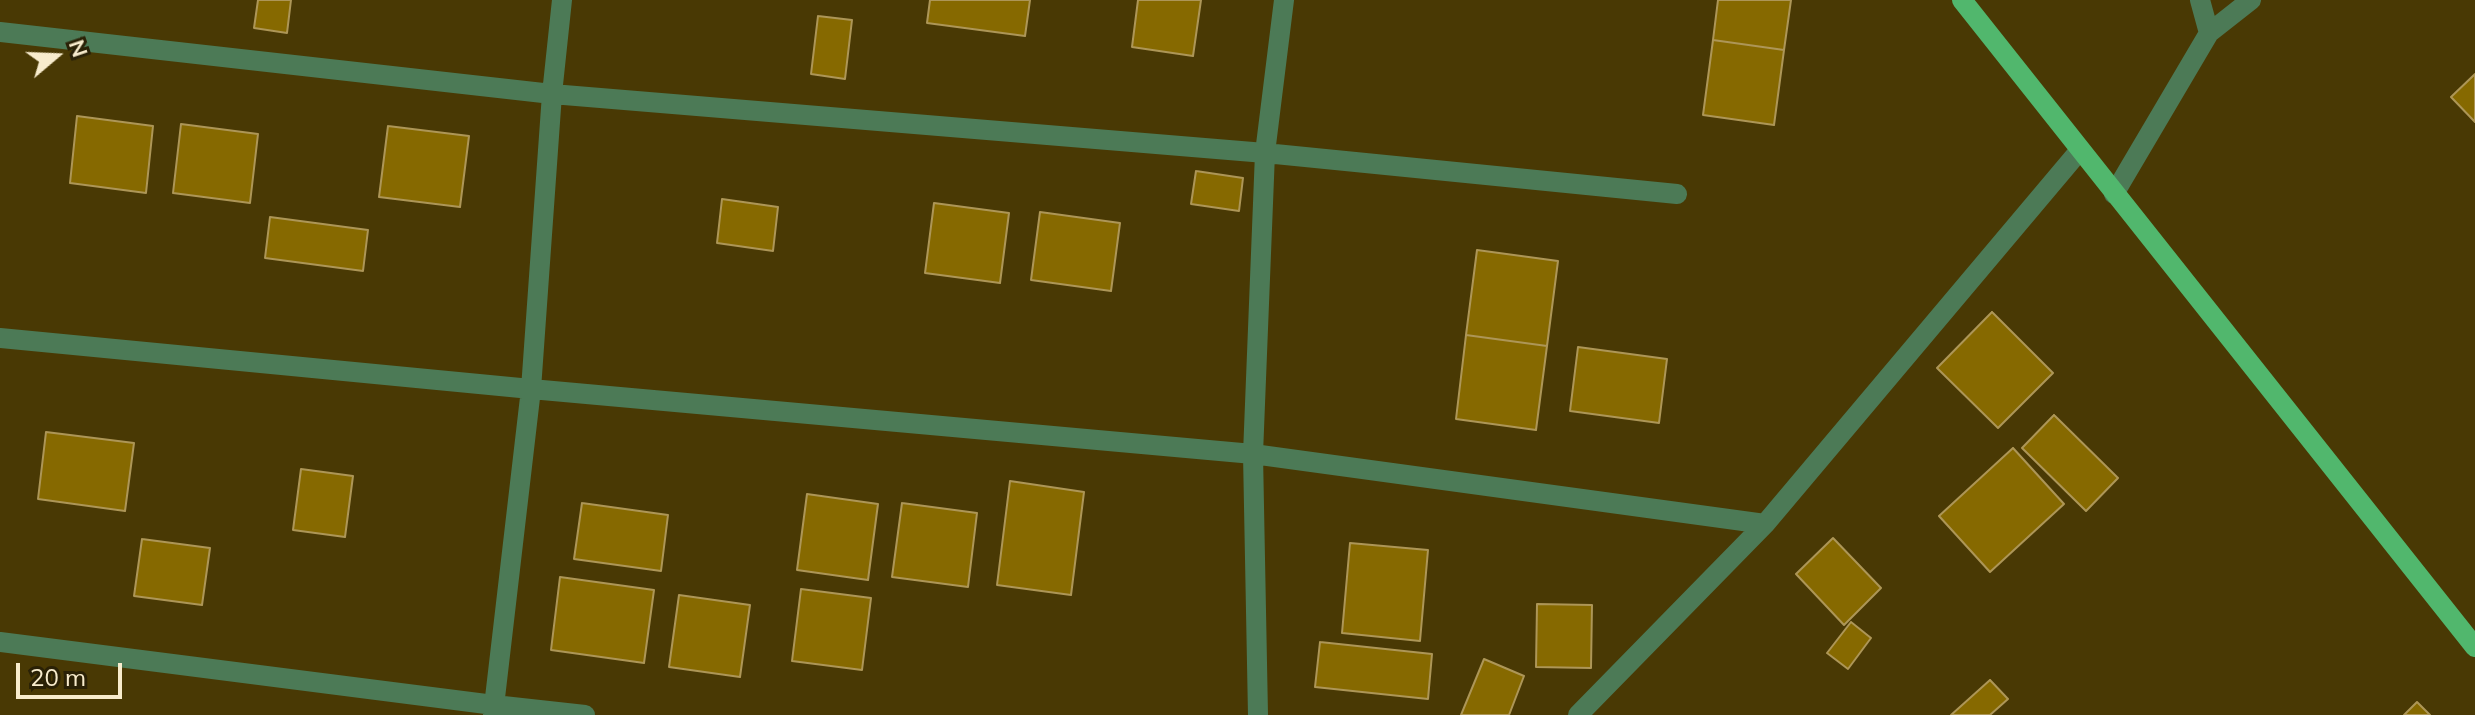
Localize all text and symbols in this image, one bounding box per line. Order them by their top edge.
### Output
north arrow [16,16,96,96]
text: N [63,36,95,61]
scale bar [20,647,126,697]
text: 20 m [30,662,86,692]

